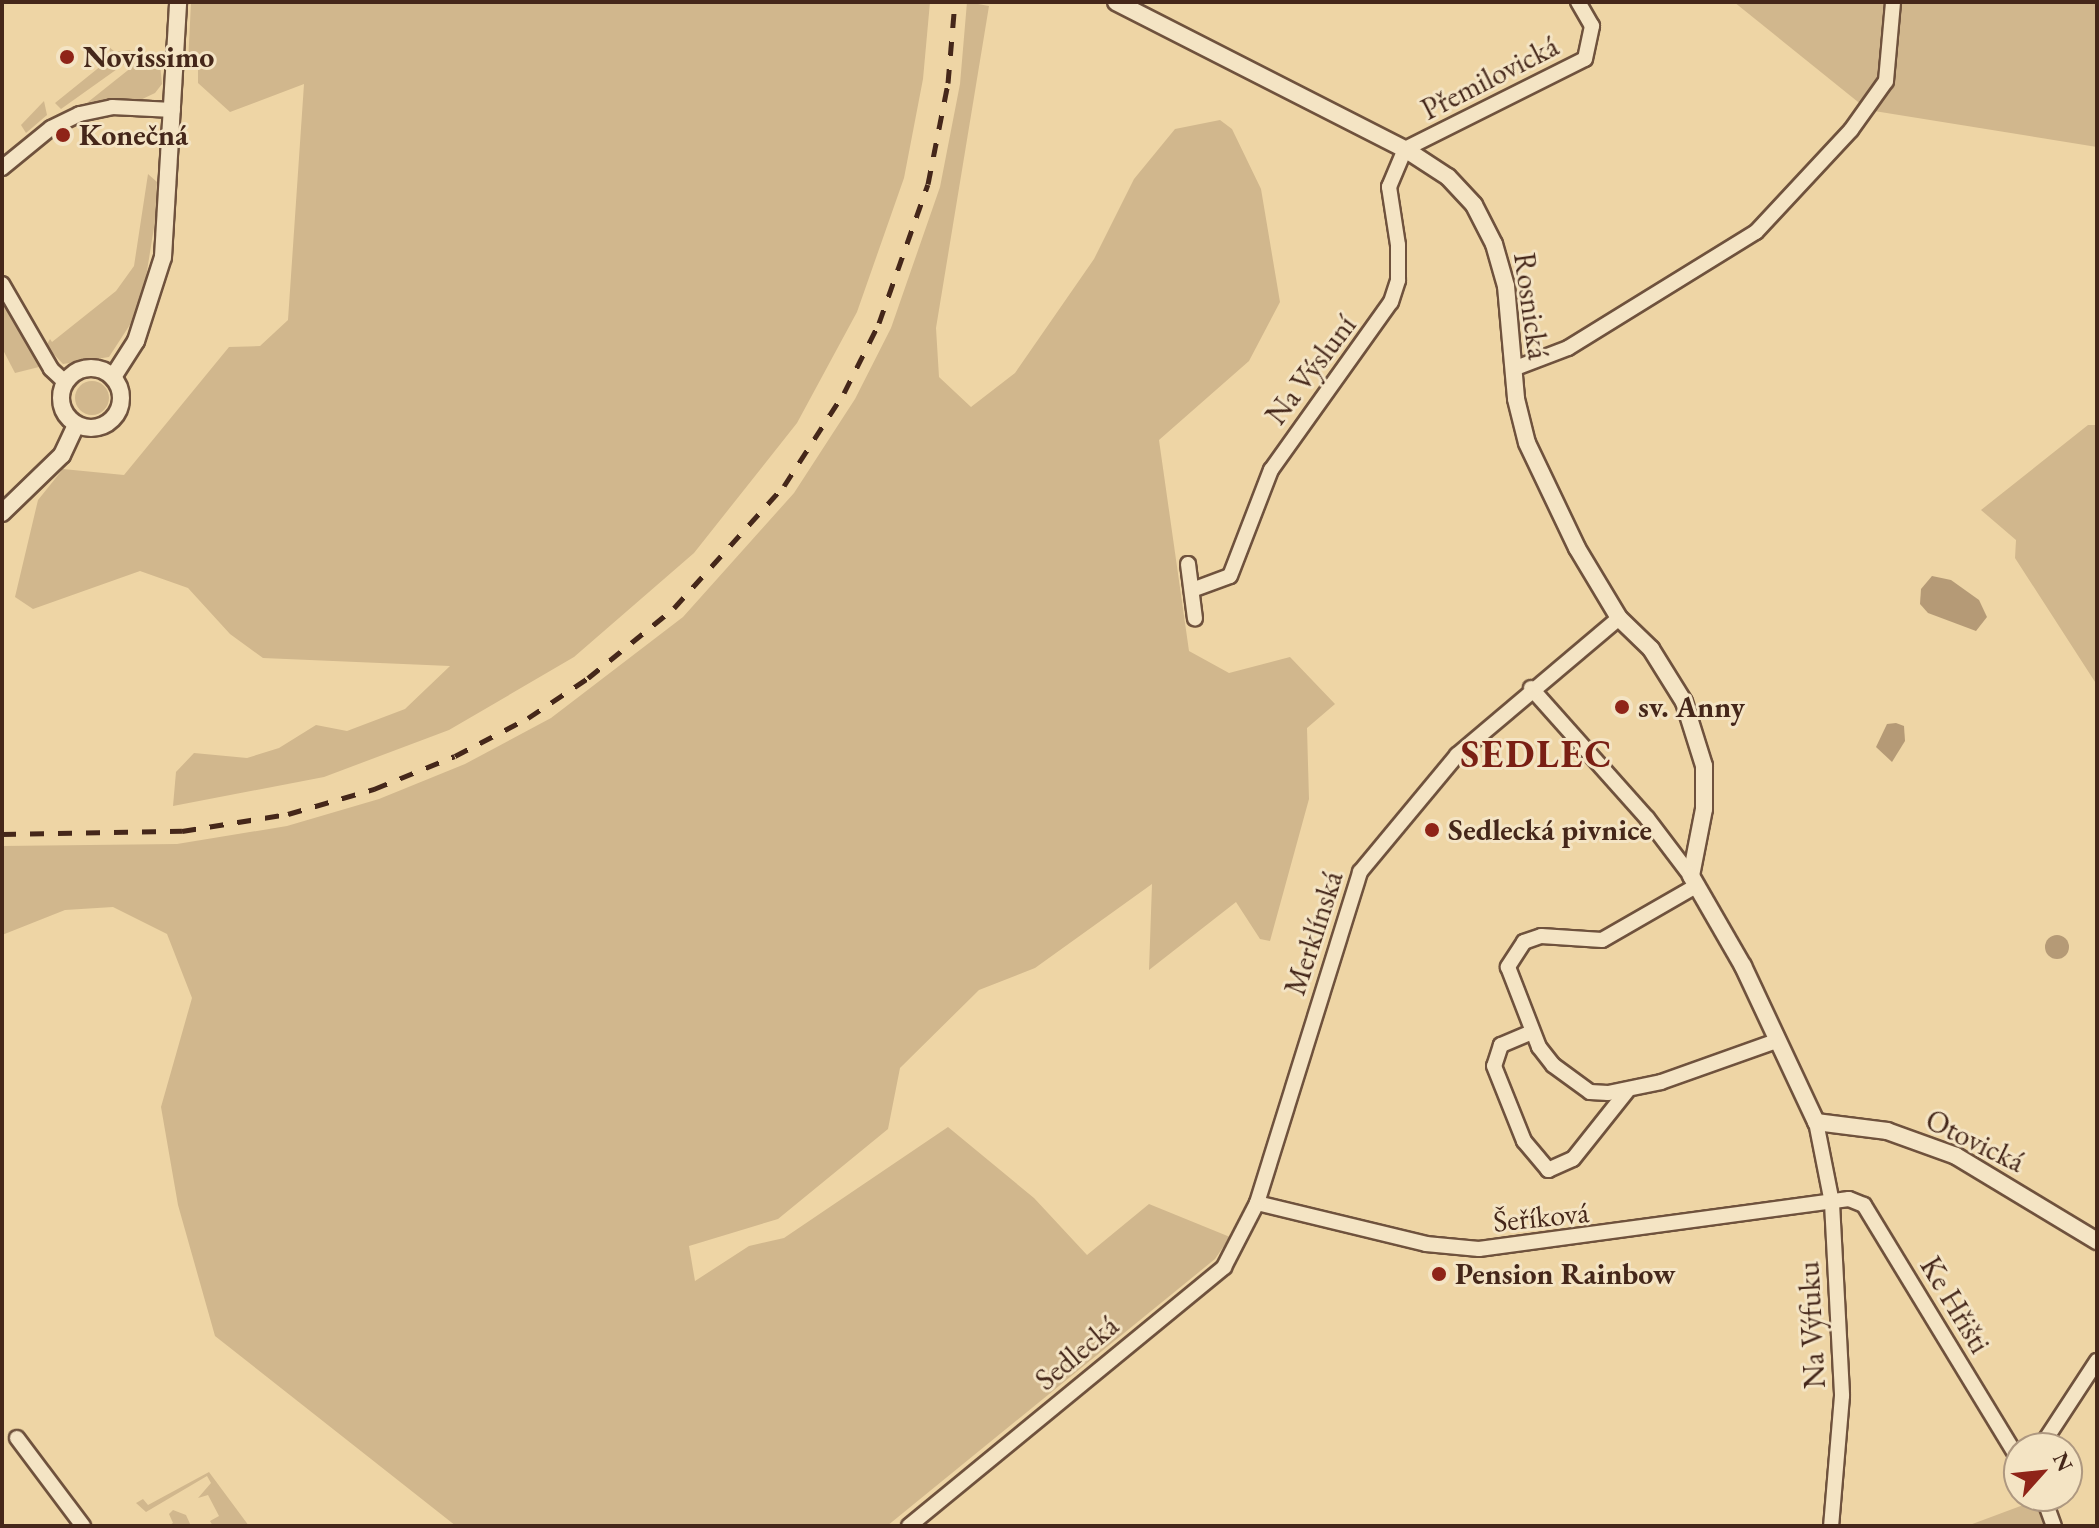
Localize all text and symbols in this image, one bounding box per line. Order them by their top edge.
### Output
street label: Přemilovická [1415,28,1565,128]
place label: Novissimo [83,39,214,75]
marker: Novissimo [58,48,76,66]
place label: Konečná [79,117,188,153]
marker: Konečná [54,126,72,144]
street label: Rosnická [1506,250,1556,362]
street label: Na Výsluní [1258,308,1364,432]
place label: sv. Anny [1638,689,1745,725]
marker: sv. Anny [1613,698,1631,716]
district label: SEDLEC [1461,731,1613,777]
place label: Sedlecká pivnice [1448,812,1652,848]
marker: Sedlecká pivnice [1423,821,1441,839]
street label: Merklínská [1277,866,1351,1000]
street label: Otovická [1920,1102,2030,1180]
street label: Šeříková [1491,1194,1591,1240]
street label: Ke Hřišti [1912,1250,1998,1360]
place label: Pension Rainbow [1455,1256,1676,1292]
street label: Na Výfuku [1791,1261,1833,1389]
marker: Pension Rainbow [1430,1265,1448,1283]
street label: Sedlecká [1028,1308,1126,1398]
north arrow [2003,1432,2083,1512]
text: N [2046,1447,2080,1476]

